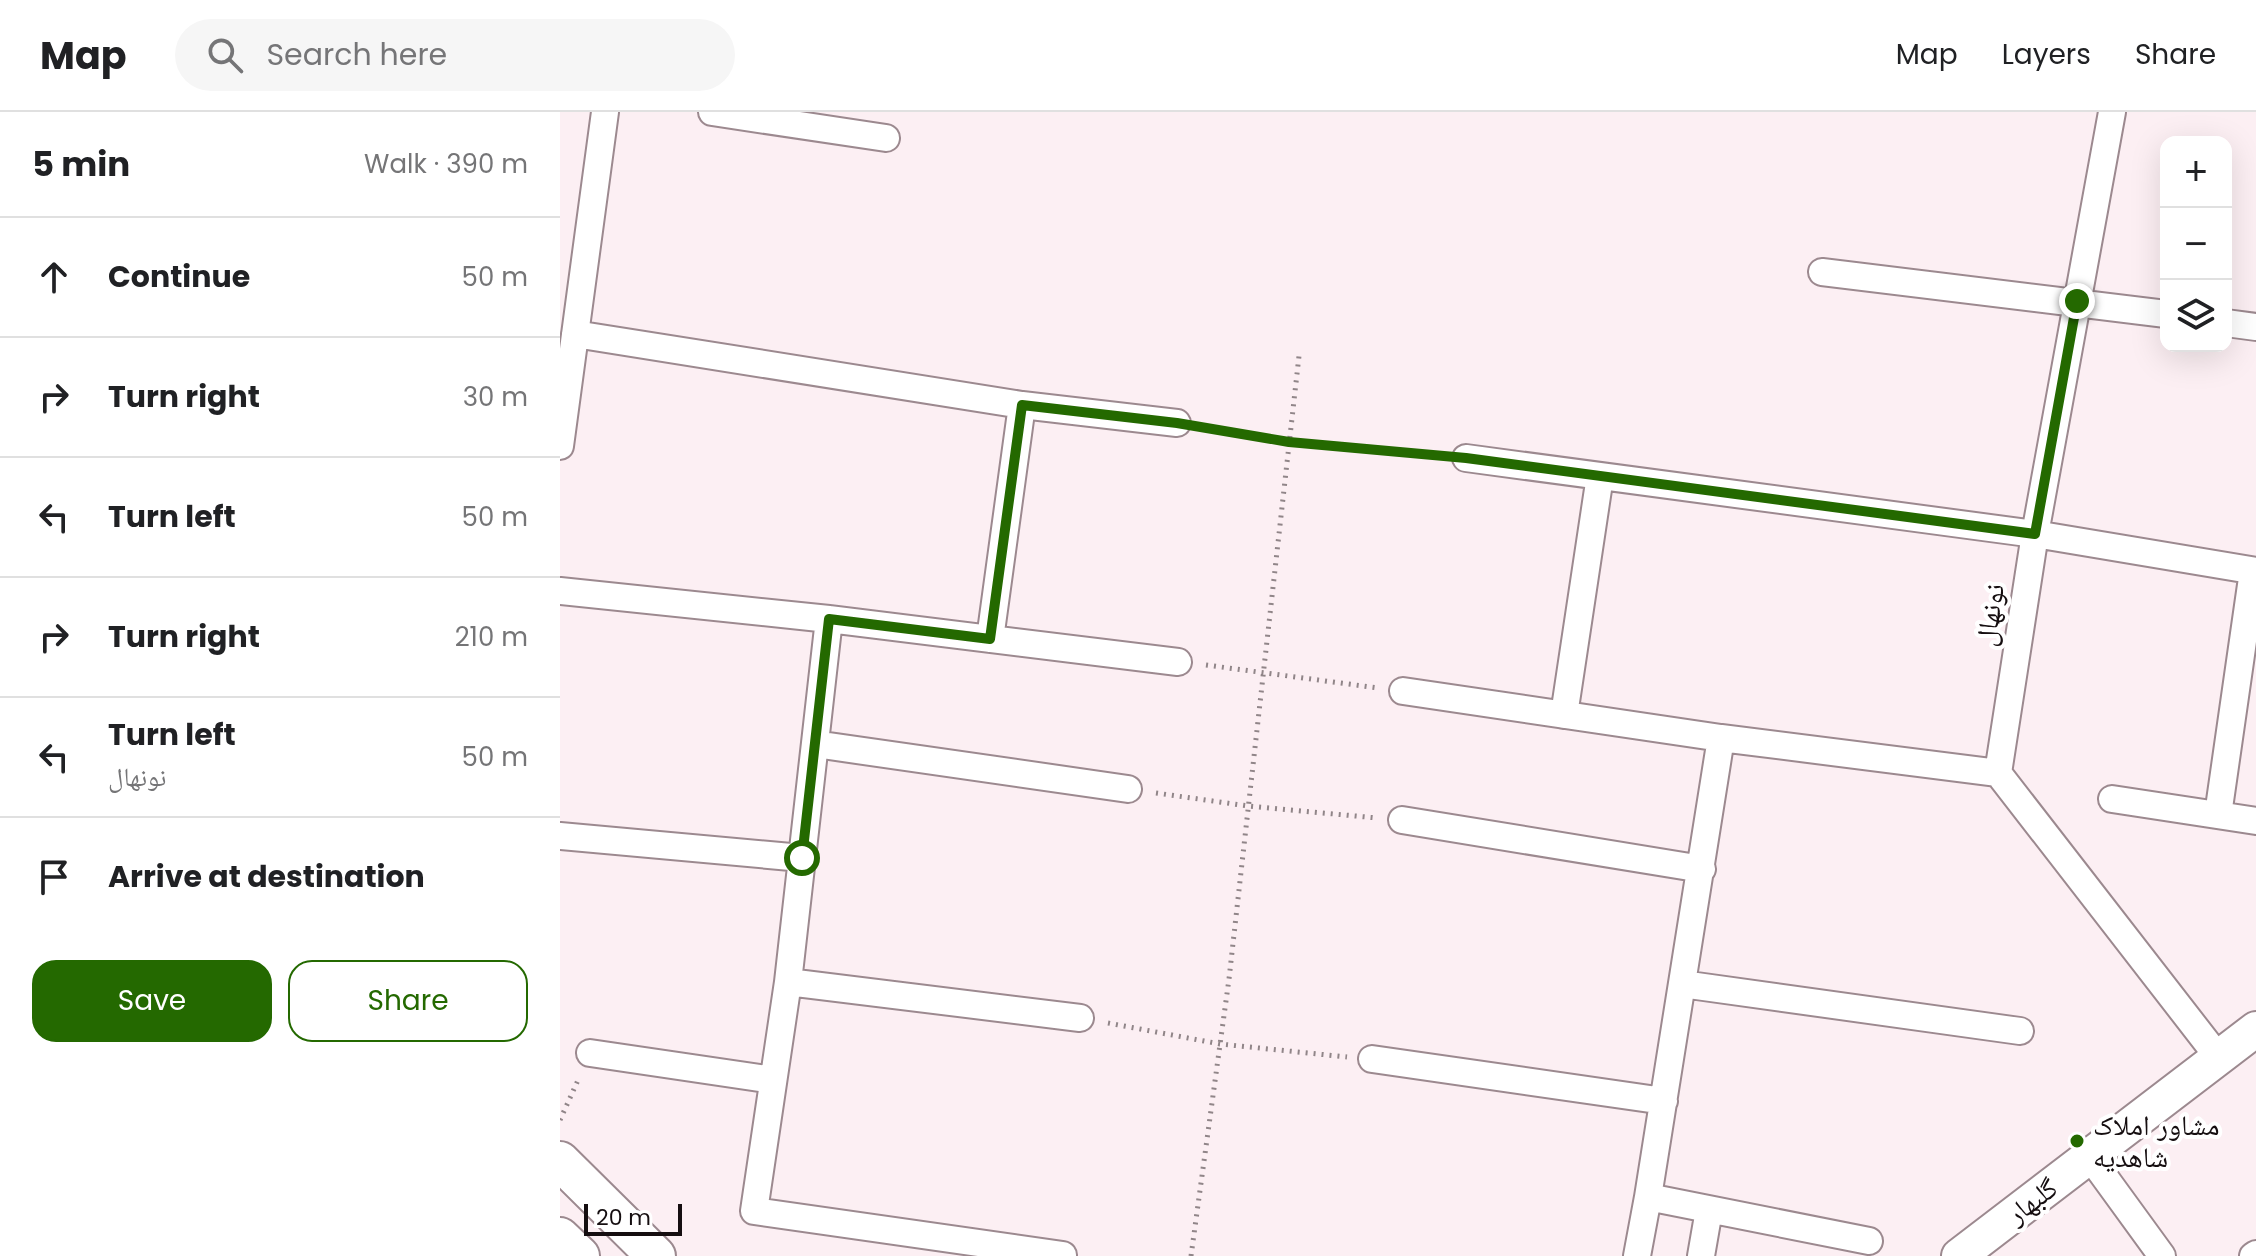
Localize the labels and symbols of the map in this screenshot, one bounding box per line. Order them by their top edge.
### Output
route end [2059,283,2095,319]
street label: نونهال [1966,581,2014,649]
route start [784,840,820,876]
place label: مشاور املاک شاهدیه [2093,1106,2220,1177]
marker: مشاور املاک شاهدیه [2068,1132,2086,1150]
street label: گلبهار [1997,1169,2066,1234]
scale bar [584,1200,682,1236]

